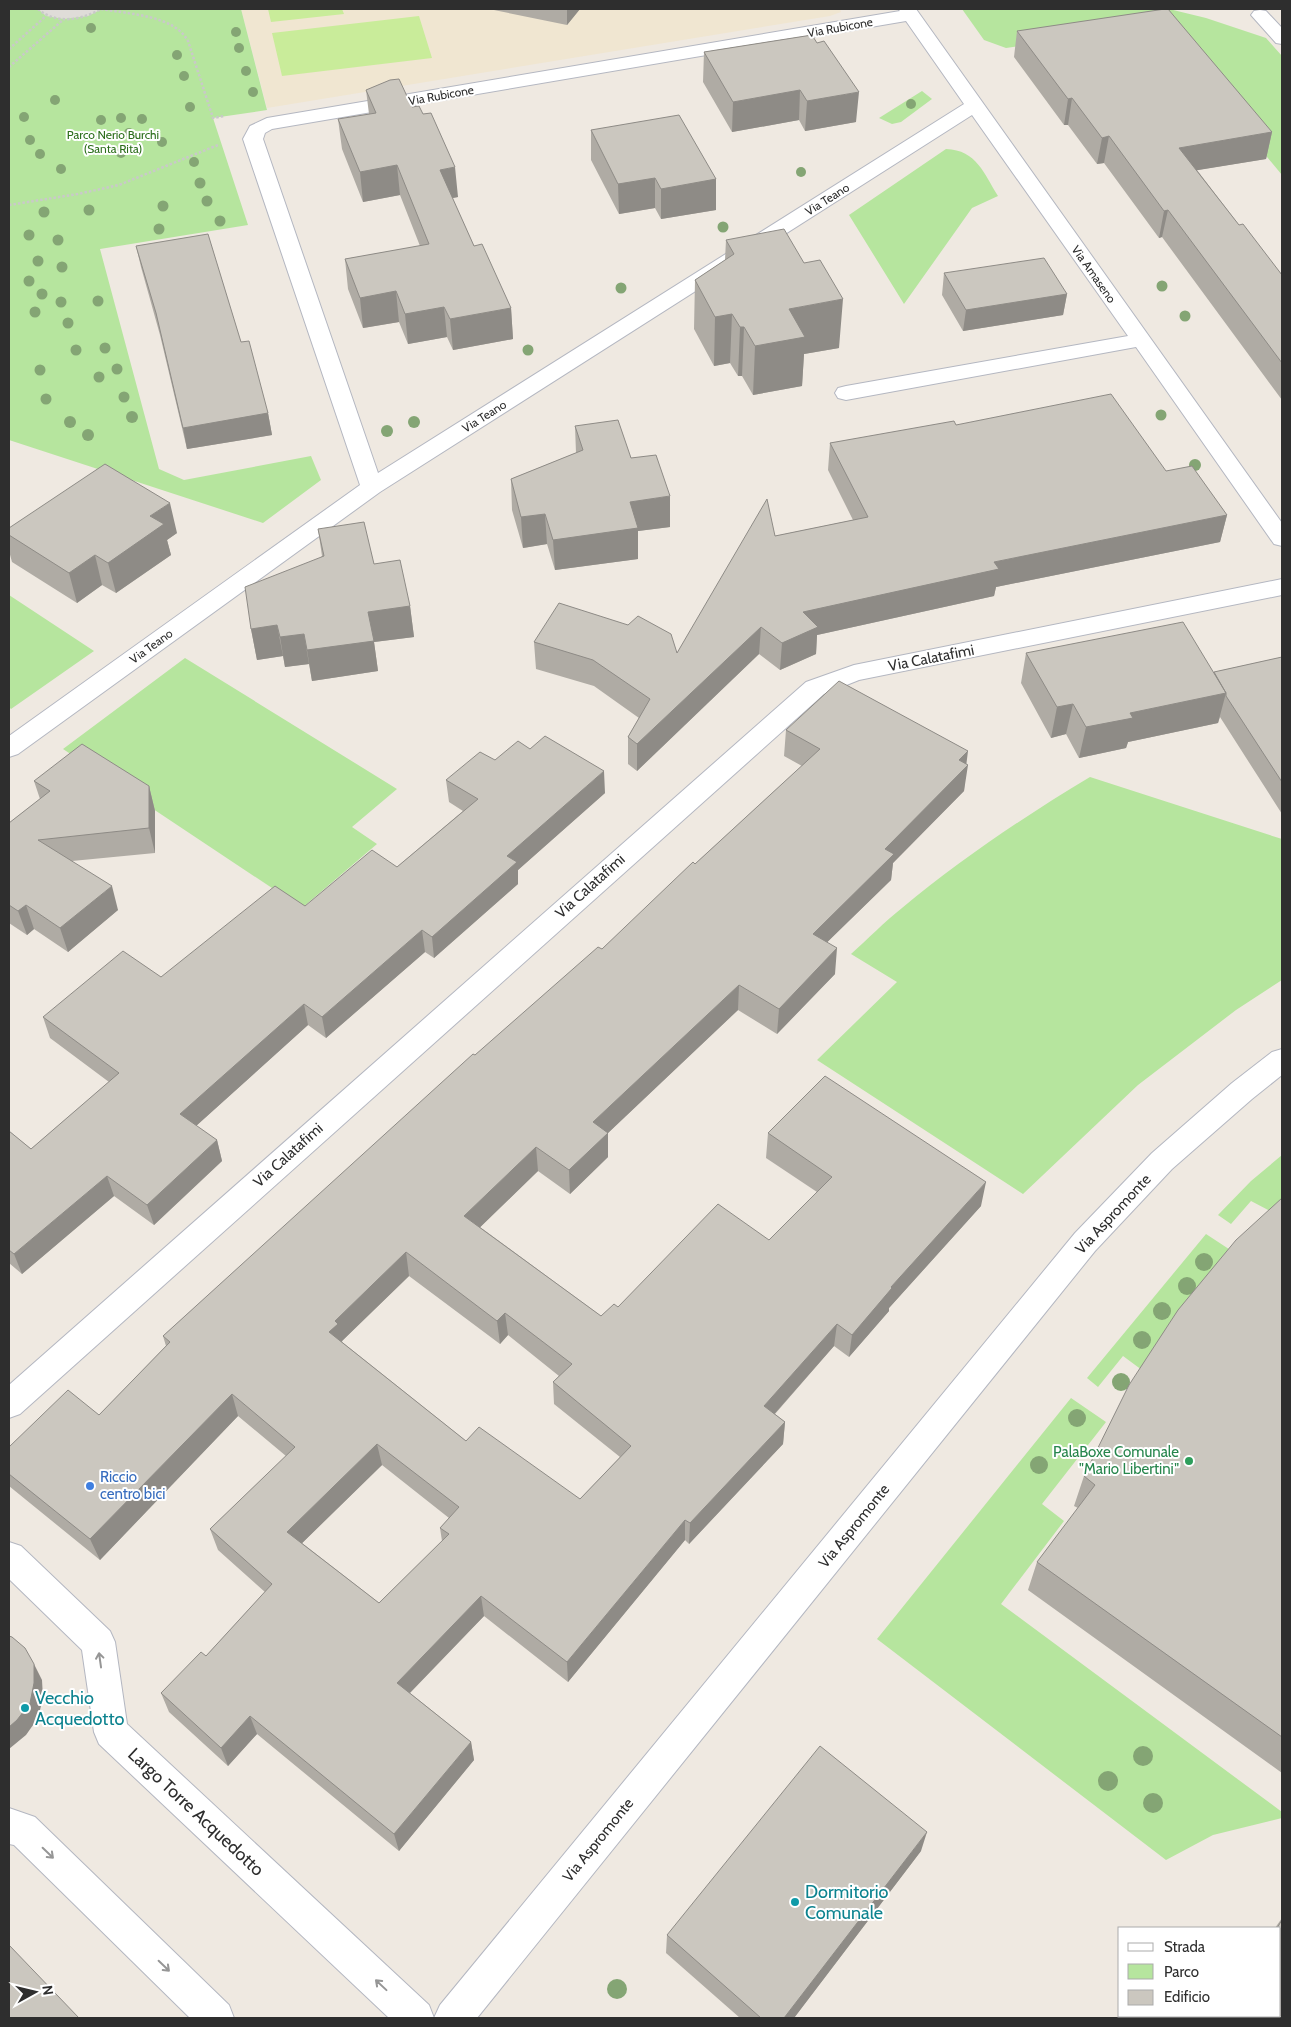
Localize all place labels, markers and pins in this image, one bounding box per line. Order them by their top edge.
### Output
place label: PalaBoxe Comunale "Mario Libertini" [1053,1443,1179,1478]
marker: PalaBoxe Comunale "Mario Libertini" [1183,1455,1195,1467]
place label: Riccio centro bici [100,1468,165,1503]
marker: Riccio centro bici [84,1480,96,1492]
place label: Vecchio Acquedotto [35,1687,124,1730]
marker: Vecchio Acquedotto [19,1702,31,1714]
place label: Dormitorio Comunale [805,1881,889,1924]
marker: Dormitorio Comunale [789,1896,801,1908]

